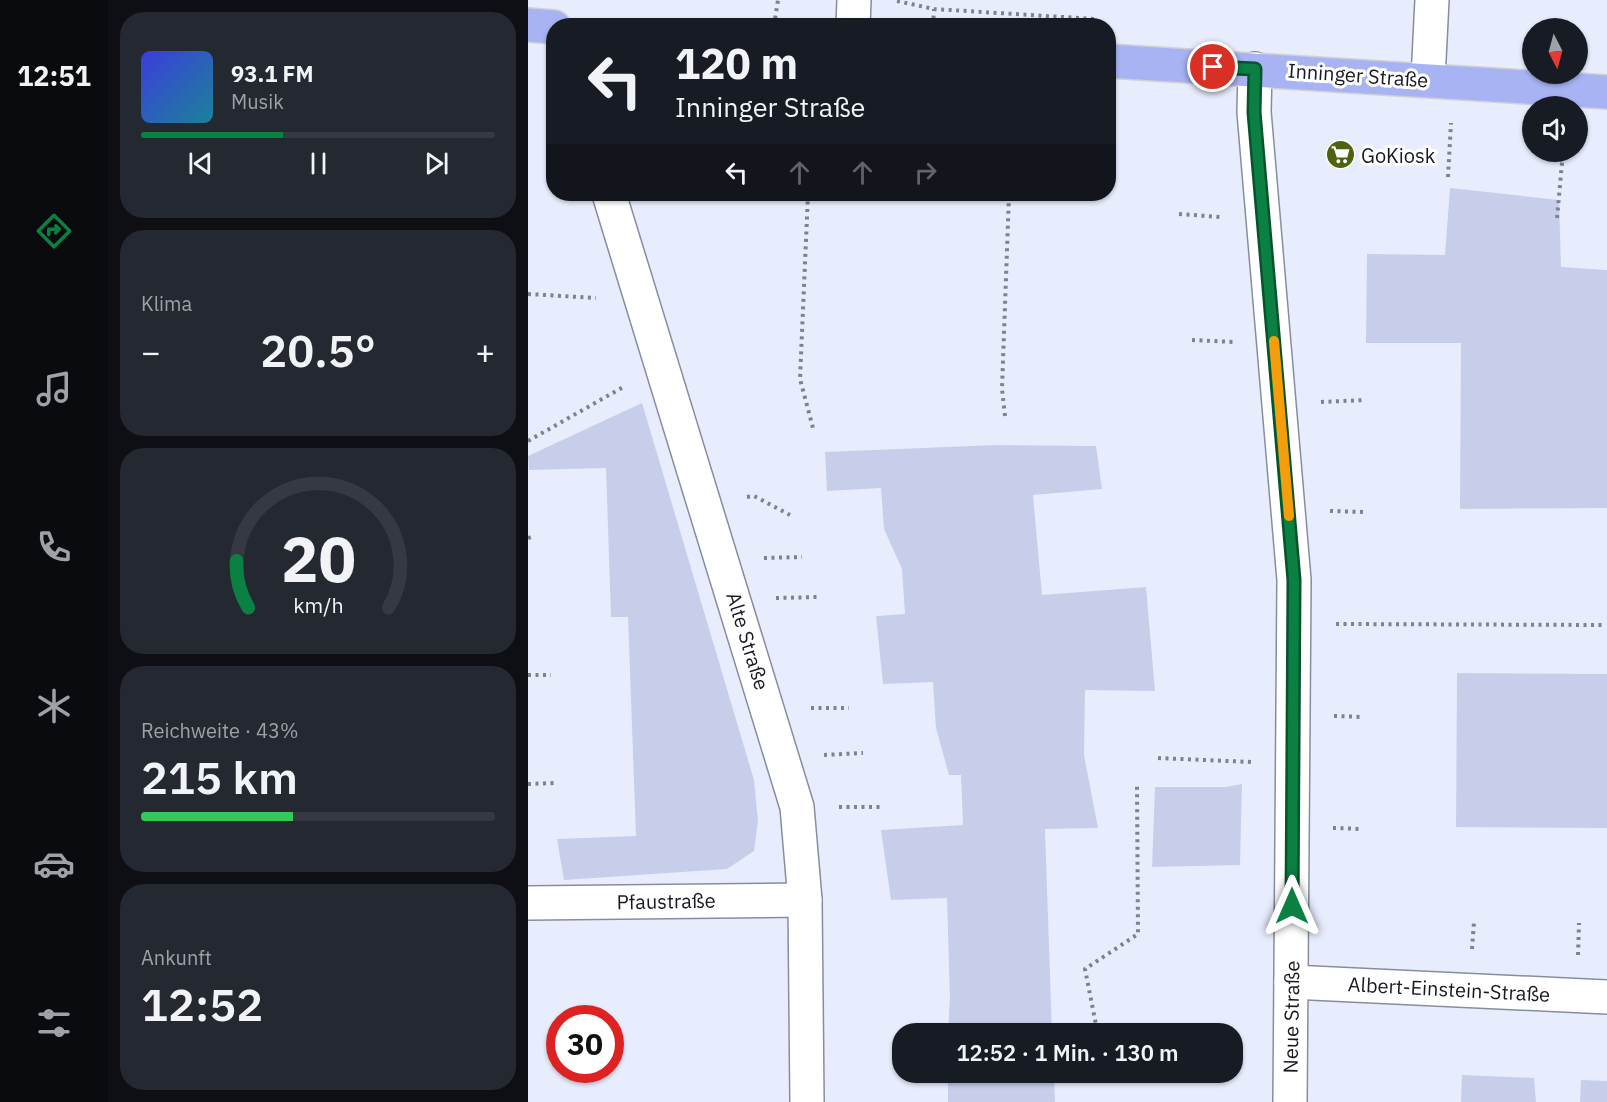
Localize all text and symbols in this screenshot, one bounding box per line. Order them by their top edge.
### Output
north arrow [1522,18,1588,84]
map controls [1522,18,1588,162]
text: 120 m [675,36,798,91]
pin [1187,41,1238,92]
icon: left [576,42,654,120]
icon: arrive [1196,50,1229,83]
street label: Inninger Straße [1287,57,1429,93]
text: 12:51 [17,58,91,93]
text: 93.1 FM [231,59,314,88]
text: Musik [231,88,284,115]
text: Inninger Straße [675,89,865,124]
button: sound [1522,96,1588,162]
supermarket icon: GoKiosk [1324,139,1356,171]
place label: GoKiosk [1361,142,1436,169]
icon: previous [184,147,217,180]
icon: pause [302,147,335,180]
icon: next [420,147,453,180]
icon: left [720,156,753,189]
icon: ahead [783,156,816,189]
icon: ahead [846,156,879,189]
icon: right [909,156,942,189]
icon: directions [33,210,75,252]
text: Klima [141,290,192,317]
text: 20.5° [260,321,376,379]
text: − [141,330,161,373]
text: + [475,330,495,373]
icon: music [33,368,75,410]
text: 20 [281,518,355,599]
icon: phone [33,526,75,568]
street label: Alte Straße [720,589,776,693]
text: km/h [293,591,343,619]
icon: climate [33,685,75,727]
text: Reichweite · 43% [141,717,298,744]
text: 215 km [141,748,298,806]
icon: car [33,843,75,885]
position arrow [1260,874,1324,938]
street label: Pfaustraße [616,887,716,915]
text: Ankunft [141,944,212,971]
street label: Neue Straße [1277,960,1305,1074]
street label: Albert-Einstein-Straße [1347,970,1551,1008]
text: 12:52 [141,975,263,1033]
icon: filters [33,1002,75,1044]
speed limit sign: 30 [546,1005,624,1083]
text: 12:52 · 1 Min. · 130 m [956,1038,1179,1067]

